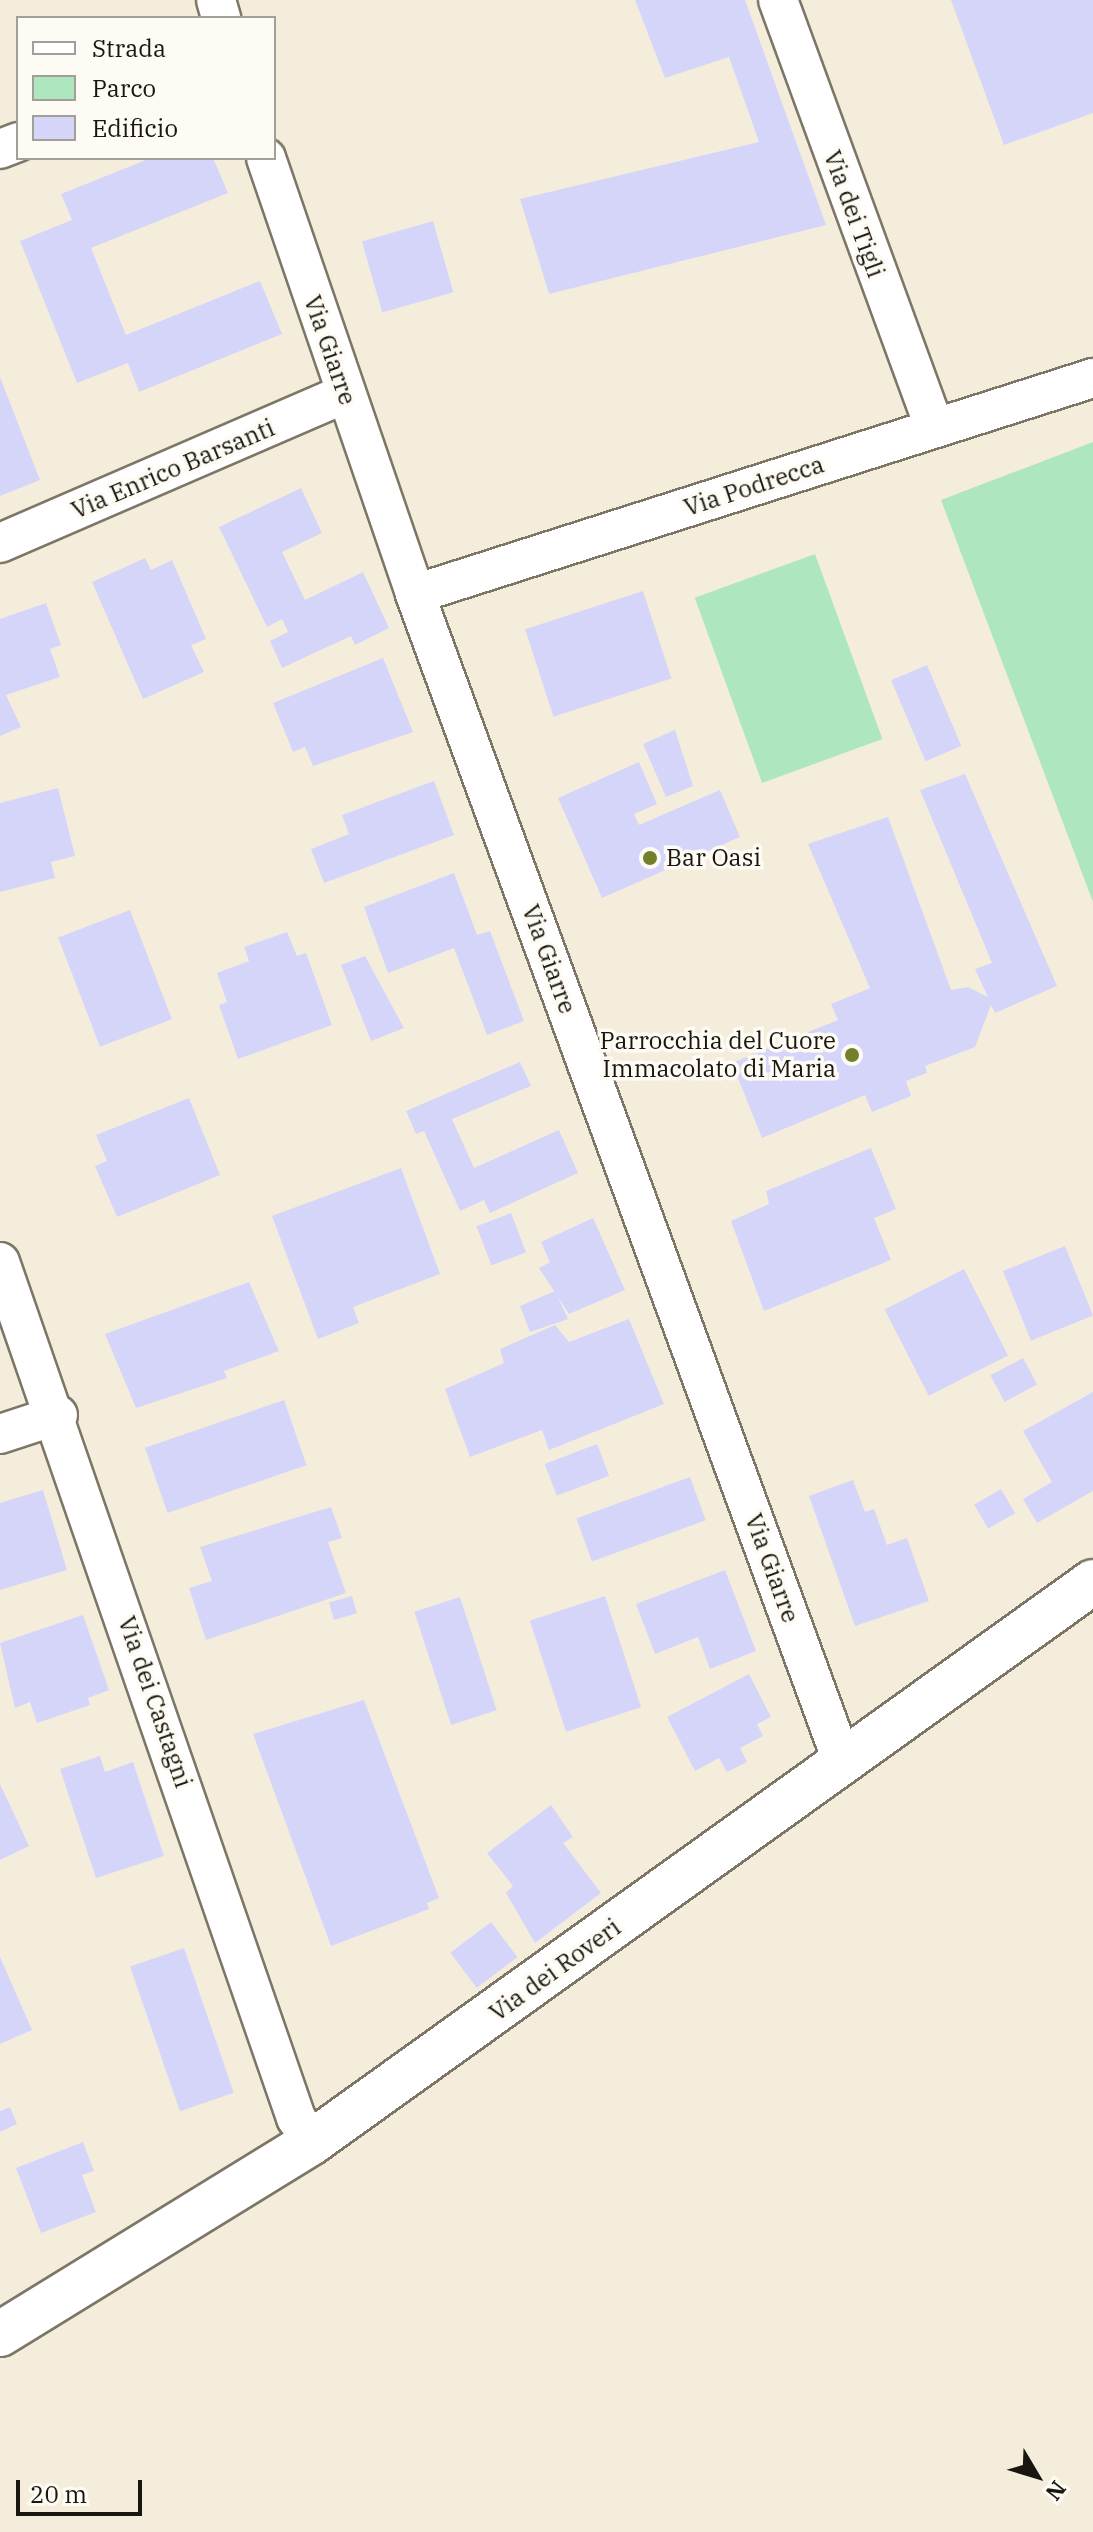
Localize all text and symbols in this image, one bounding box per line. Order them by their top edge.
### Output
legend [16,16,276,160]
text: Strada [92,32,166,64]
text: Parco [92,72,156,104]
text: Edificio [92,112,178,144]
street label: Via dei Tigli [818,146,890,282]
street label: Via Giarre [298,292,362,408]
street label: Via Enrico Barsanti [67,413,279,525]
street label: Via Podrecca [680,450,828,522]
place label: Bar Oasi [666,844,761,872]
marker: Bar Oasi [641,849,659,867]
street label: Via Giarre [516,901,582,1017]
place label: Parrocchia del Cuore Immacolato di Maria [600,1027,836,1083]
marker: Parrocchia del Cuore Immacolato di Maria [843,1046,861,1064]
street label: Via Giarre [739,1510,805,1626]
street label: Via dei Castagni [112,1612,198,1792]
street label: Via dei Roveri [484,1913,626,2027]
north arrow [997,2436,1077,2516]
scale bar [20,2464,146,2514]
text: N [1040,2475,1073,2507]
text: 20 m [30,2478,87,2510]

